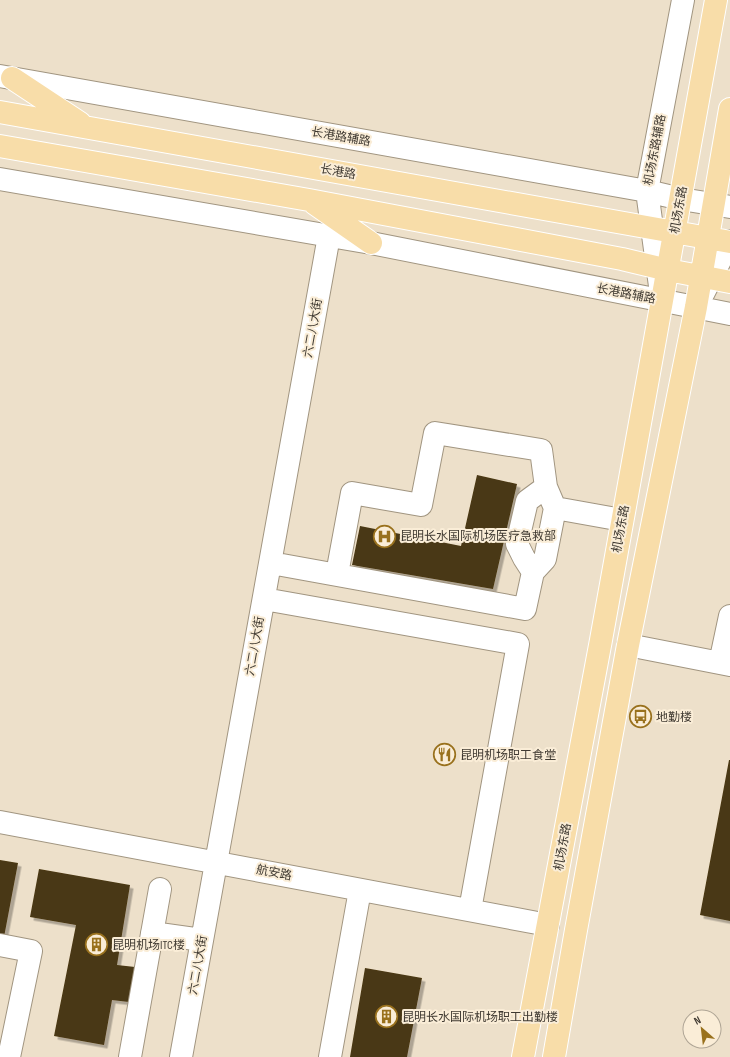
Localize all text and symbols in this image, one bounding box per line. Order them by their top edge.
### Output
street label: 机场东路辅路 [641,113,669,187]
street label: 长港路辅路 [310,124,372,150]
street label: 长港路 [319,161,357,183]
street label: 机场东路 [667,185,691,235]
street label: 长港路辅路 [595,281,657,307]
street label: 六二八大街 [300,297,326,359]
street label: 机场东路 [609,504,633,554]
hospital icon: 昆明长水国际机场医疗急救部 [371,523,397,549]
place label: 昆明长水国际机场医疗急救部 [400,529,556,544]
street label: 六二八大街 [242,615,268,677]
bus stop icon: 地勤楼 [628,704,654,730]
place label: 地勤楼 [656,710,692,725]
restaurant icon: 昆明机场职工食堂 [432,742,458,768]
place label: 昆明机场职工食堂 [460,748,556,763]
street label: 机场东路 [551,822,575,872]
street label: 航安路 [255,862,293,884]
building icon: 昆明机场ITC楼 [83,932,109,958]
street label: 六二八大街 [185,934,211,996]
place label: 昆明机场ITC楼 [112,938,185,953]
building icon: 昆明长水国际机场职工出勤楼 [373,1004,399,1030]
north arrow [682,1009,722,1049]
place label: 昆明长水国际机场职工出勤楼 [402,1010,558,1025]
text: N [692,1013,703,1028]

